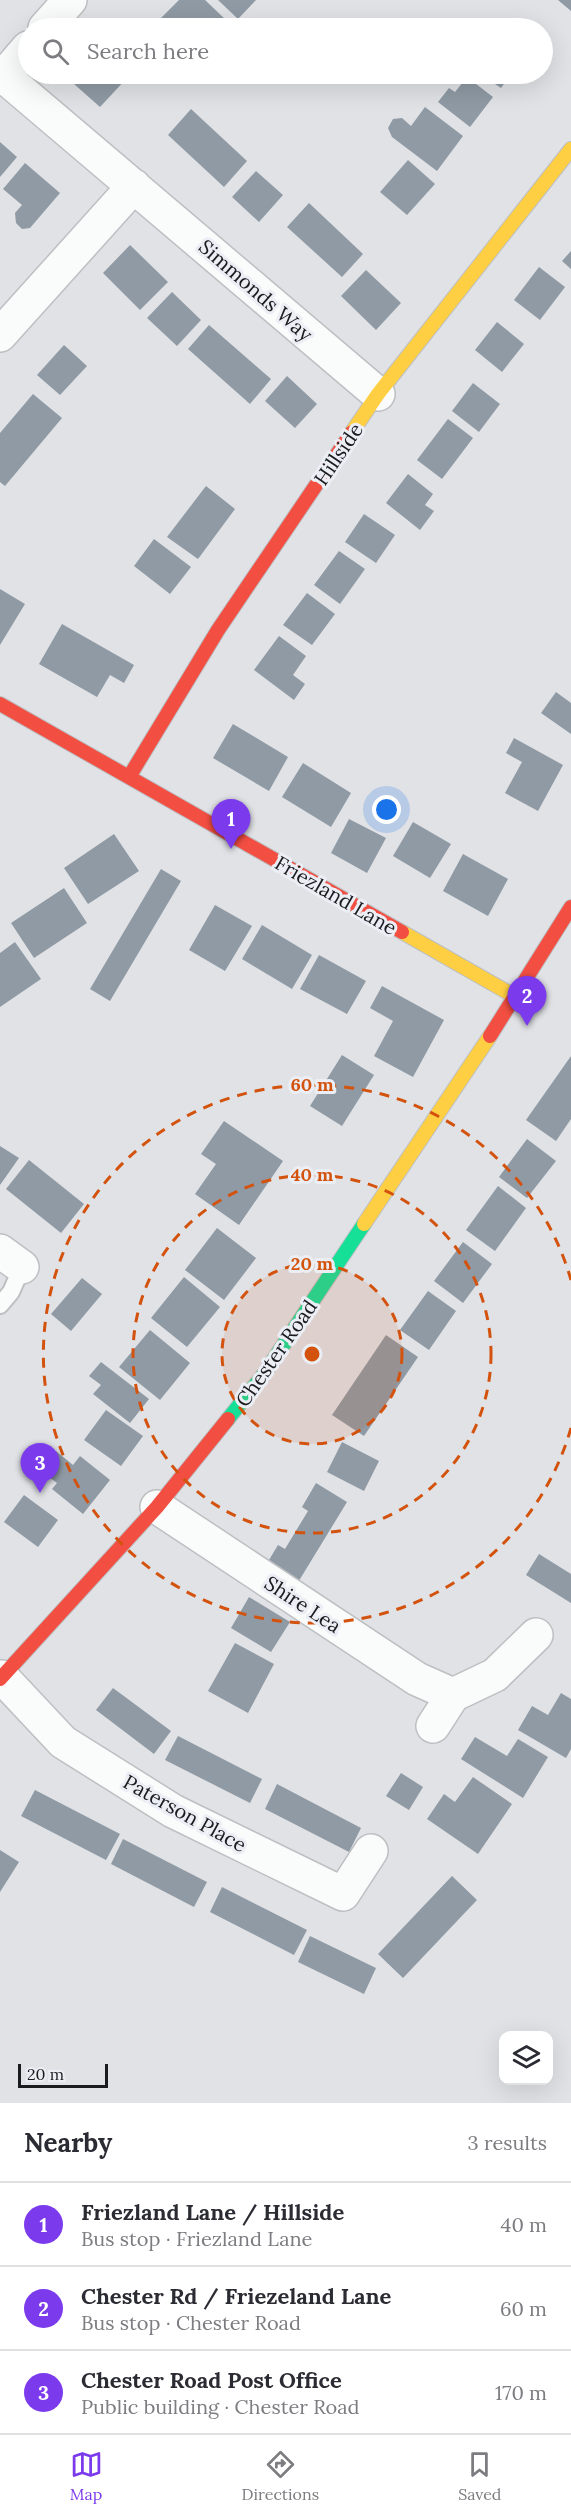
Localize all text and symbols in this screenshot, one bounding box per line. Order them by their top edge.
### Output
search box [18,18,553,84]
icon: search [39,35,72,68]
text: Search here [87,37,209,65]
street label: Simmonds Way [194,234,318,347]
street label: Hillside [308,418,368,490]
your location [372,795,401,824]
pin: 1 [212,800,250,849]
street label: Friezland Lane [271,850,401,940]
pin: 2 [508,976,546,1026]
text: 60 m [290,1073,334,1096]
text: 40 m [291,1163,334,1186]
text: 20 m [291,1252,334,1275]
street label: Chester Road [230,1295,322,1411]
centre of rings [302,1344,322,1364]
pin: 3 [20,1444,60,1493]
street label: Shire Lea [260,1570,346,1638]
street label: Paterson Place [119,1769,251,1857]
map controls [499,2031,553,2085]
button: layers [499,2031,553,2085]
scale bar [18,2061,108,2088]
text: 20 m [27,2064,64,2084]
text: Nearby [24,2126,112,2159]
text: 3 results [468,2130,547,2155]
text: Friezland Lane / Hillside [81,2198,344,2226]
text: 1 [39,2212,48,2237]
text: 40 m [501,2212,547,2237]
text: Bus stop · Friezland Lane [81,2226,312,2251]
text: Chester Rd / Friezeland Lane [81,2282,391,2310]
text: 2 [38,2296,49,2321]
text: 60 m [500,2296,547,2321]
text: Bus stop · Chester Road [81,2310,301,2335]
text: Chester Road Post Office [81,2366,342,2394]
text: 3 [38,2380,49,2405]
text: 170 m [495,2380,547,2405]
text: Public building · Chester Road [81,2394,360,2419]
tab: Map [70,2448,103,2504]
tab: Directions [242,2448,319,2504]
tab: Saved [458,2448,501,2504]

